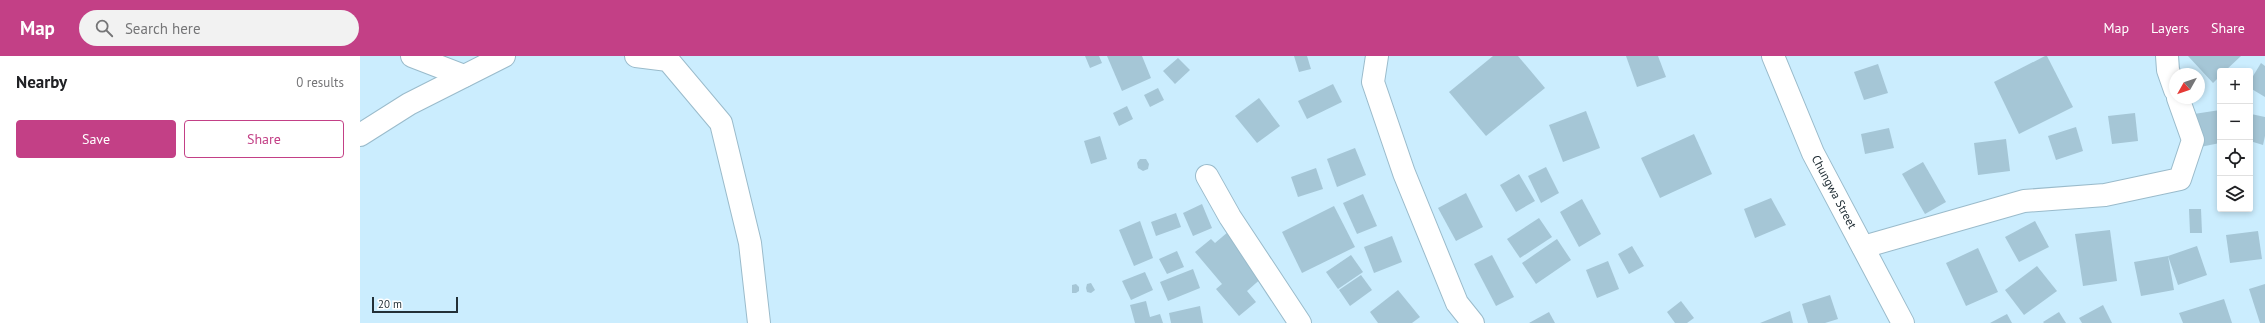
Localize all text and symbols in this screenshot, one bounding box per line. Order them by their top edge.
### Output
search box [79,10,359,46]
text: Map [20,16,55,40]
icon: search [93,17,115,39]
text: Search here [125,19,201,38]
text: Map [2103,19,2129,37]
text: Layers [2151,19,2189,37]
text: Share [2211,19,2245,37]
north arrow [2169,68,2205,104]
map controls [2217,68,2253,212]
button: + [2217,68,2253,104]
text: Nearby [16,71,67,93]
text: 0 results [296,74,344,91]
button: − [2217,104,2253,140]
button: Save [16,120,176,158]
button: Share [184,120,344,158]
button: locate [2217,140,2253,176]
street label: Chungwa Street [1809,152,1860,231]
button: layers [2217,176,2253,212]
scale bar [372,295,458,314]
text: 20 m [378,297,402,311]

